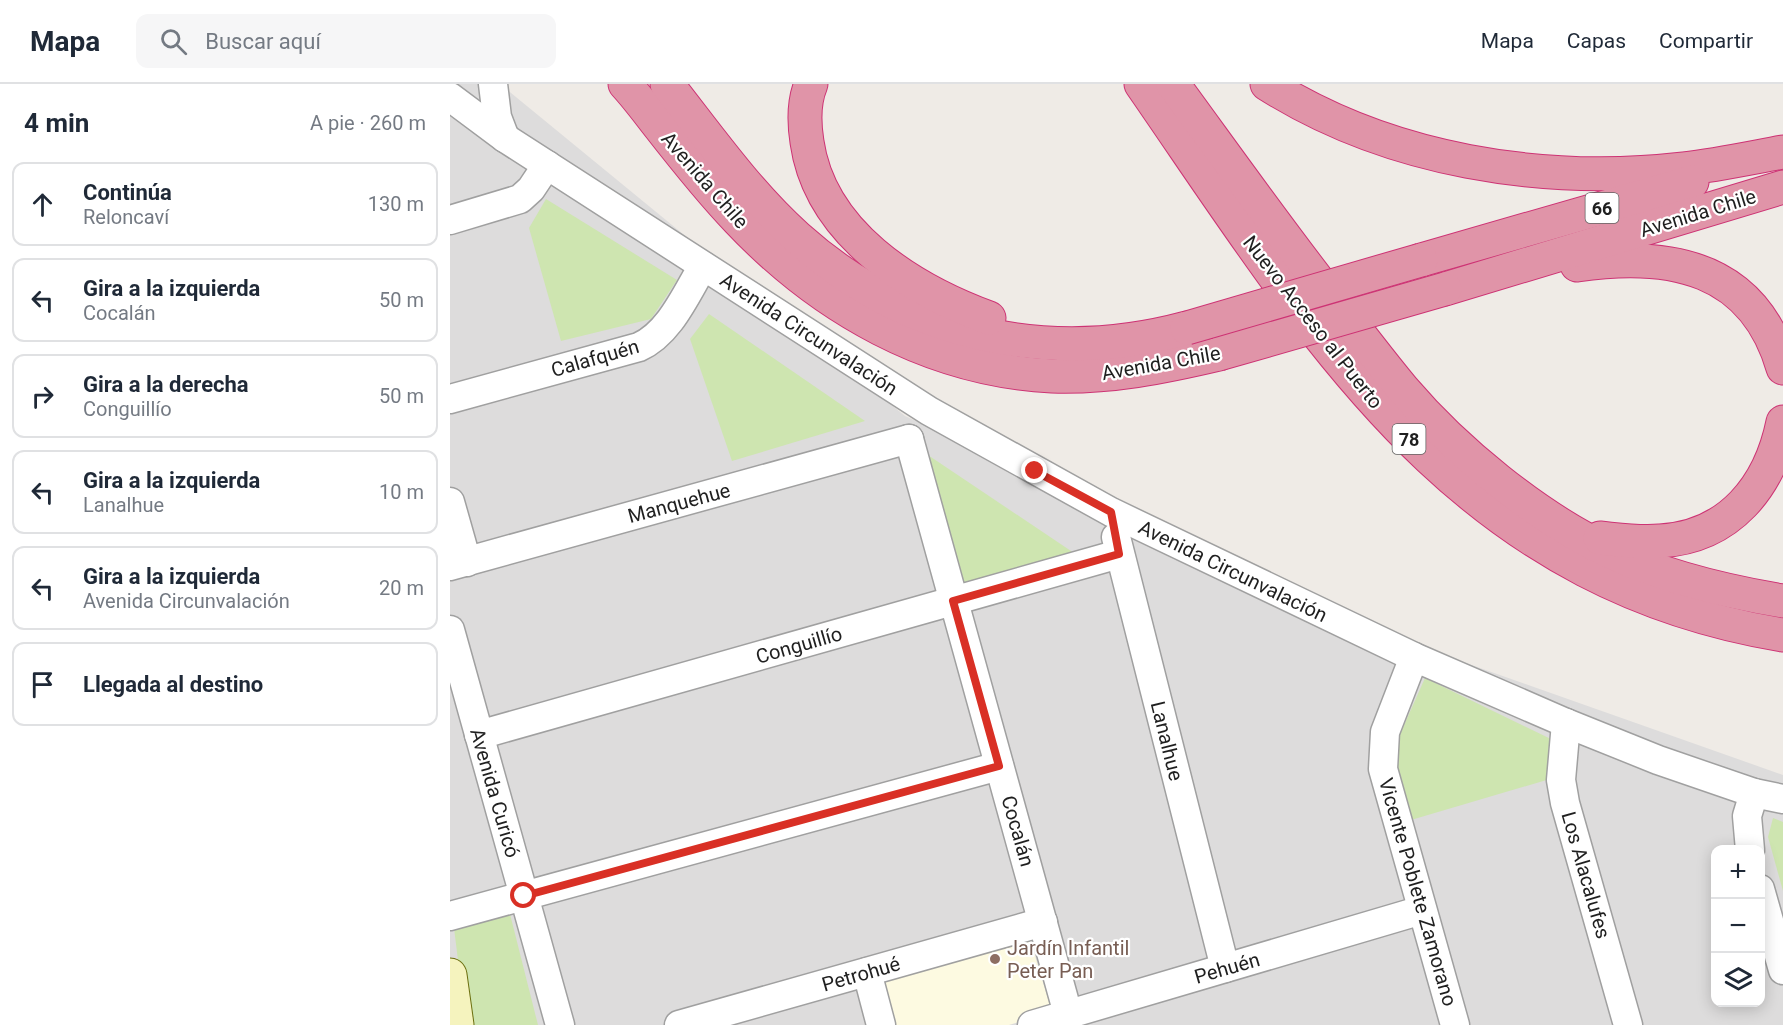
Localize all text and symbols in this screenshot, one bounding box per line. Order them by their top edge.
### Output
search box [136,14,556,68]
text: Mapa [30,25,100,58]
icon: search [157,25,190,58]
text: Buscar aquí [205,29,321,54]
text: Mapa [1481,29,1534,53]
text: Capas [1567,29,1626,53]
text: Compartir [1659,29,1753,53]
text: 4 min [24,108,89,138]
text: A pie · 260 m [310,111,426,135]
street label: Avenida Chile [657,127,753,233]
text: Continúa [83,180,172,205]
street label: Avenida Chile [1637,184,1759,242]
icon: ahead [26,188,59,221]
text: 130 m [368,192,424,216]
road number: 66 [1586,193,1618,223]
text: Reloncaví [83,205,169,229]
street label: Nuevo Acceso al Puerto [1238,231,1388,413]
street label: Avenida Circunvalación [716,268,902,400]
text: Gira a la izquierda [83,276,260,301]
icon: left [26,284,59,317]
text: 50 m [379,288,424,312]
text: Cocalán [83,301,156,325]
street label: Calafquén [548,334,642,382]
street label: Avenida Chile [1100,341,1222,385]
text: Gira a la derecha [83,372,249,397]
icon: right [26,380,59,413]
text: 50 m [379,384,424,408]
text: Conguillío [83,397,172,421]
road number: 78 [1392,424,1426,454]
route end [1021,457,1047,483]
text: Gira a la izquierda [83,468,260,493]
icon: left [26,476,59,509]
street label: Manquehue [625,478,733,528]
text: 10 m [379,480,424,504]
text: Lanalhue [83,493,164,517]
street label: Avenida Circunvalación [1135,515,1331,627]
text: Gira a la izquierda [83,564,260,589]
icon: left [26,572,59,605]
text: 20 m [379,576,424,600]
text: Avenida Circunvalación [83,589,290,613]
street label: Conguillío [753,621,845,669]
icon: arrive [26,668,59,701]
text: Llegada al destino [83,672,263,697]
street label: Lanalhue [1146,699,1188,783]
street label: Avenida Curicó [465,726,525,860]
street label: Vicente Poblete Zamorano [1374,775,1462,1009]
street label: Cocalán [996,793,1040,869]
street label: Los Alacalufes [1556,809,1616,941]
map controls [1711,845,1765,1007]
button: + [1711,845,1765,899]
route start [510,882,536,908]
button: − [1711,899,1765,953]
place label: Jardín Infantil Peter Pan [1007,936,1129,983]
street label: Pehuén [1192,947,1262,989]
street label: Petrohué [819,951,903,997]
marker: Jardín Infantil Peter Pan [988,952,1002,966]
button: layers [1711,953,1765,1007]

